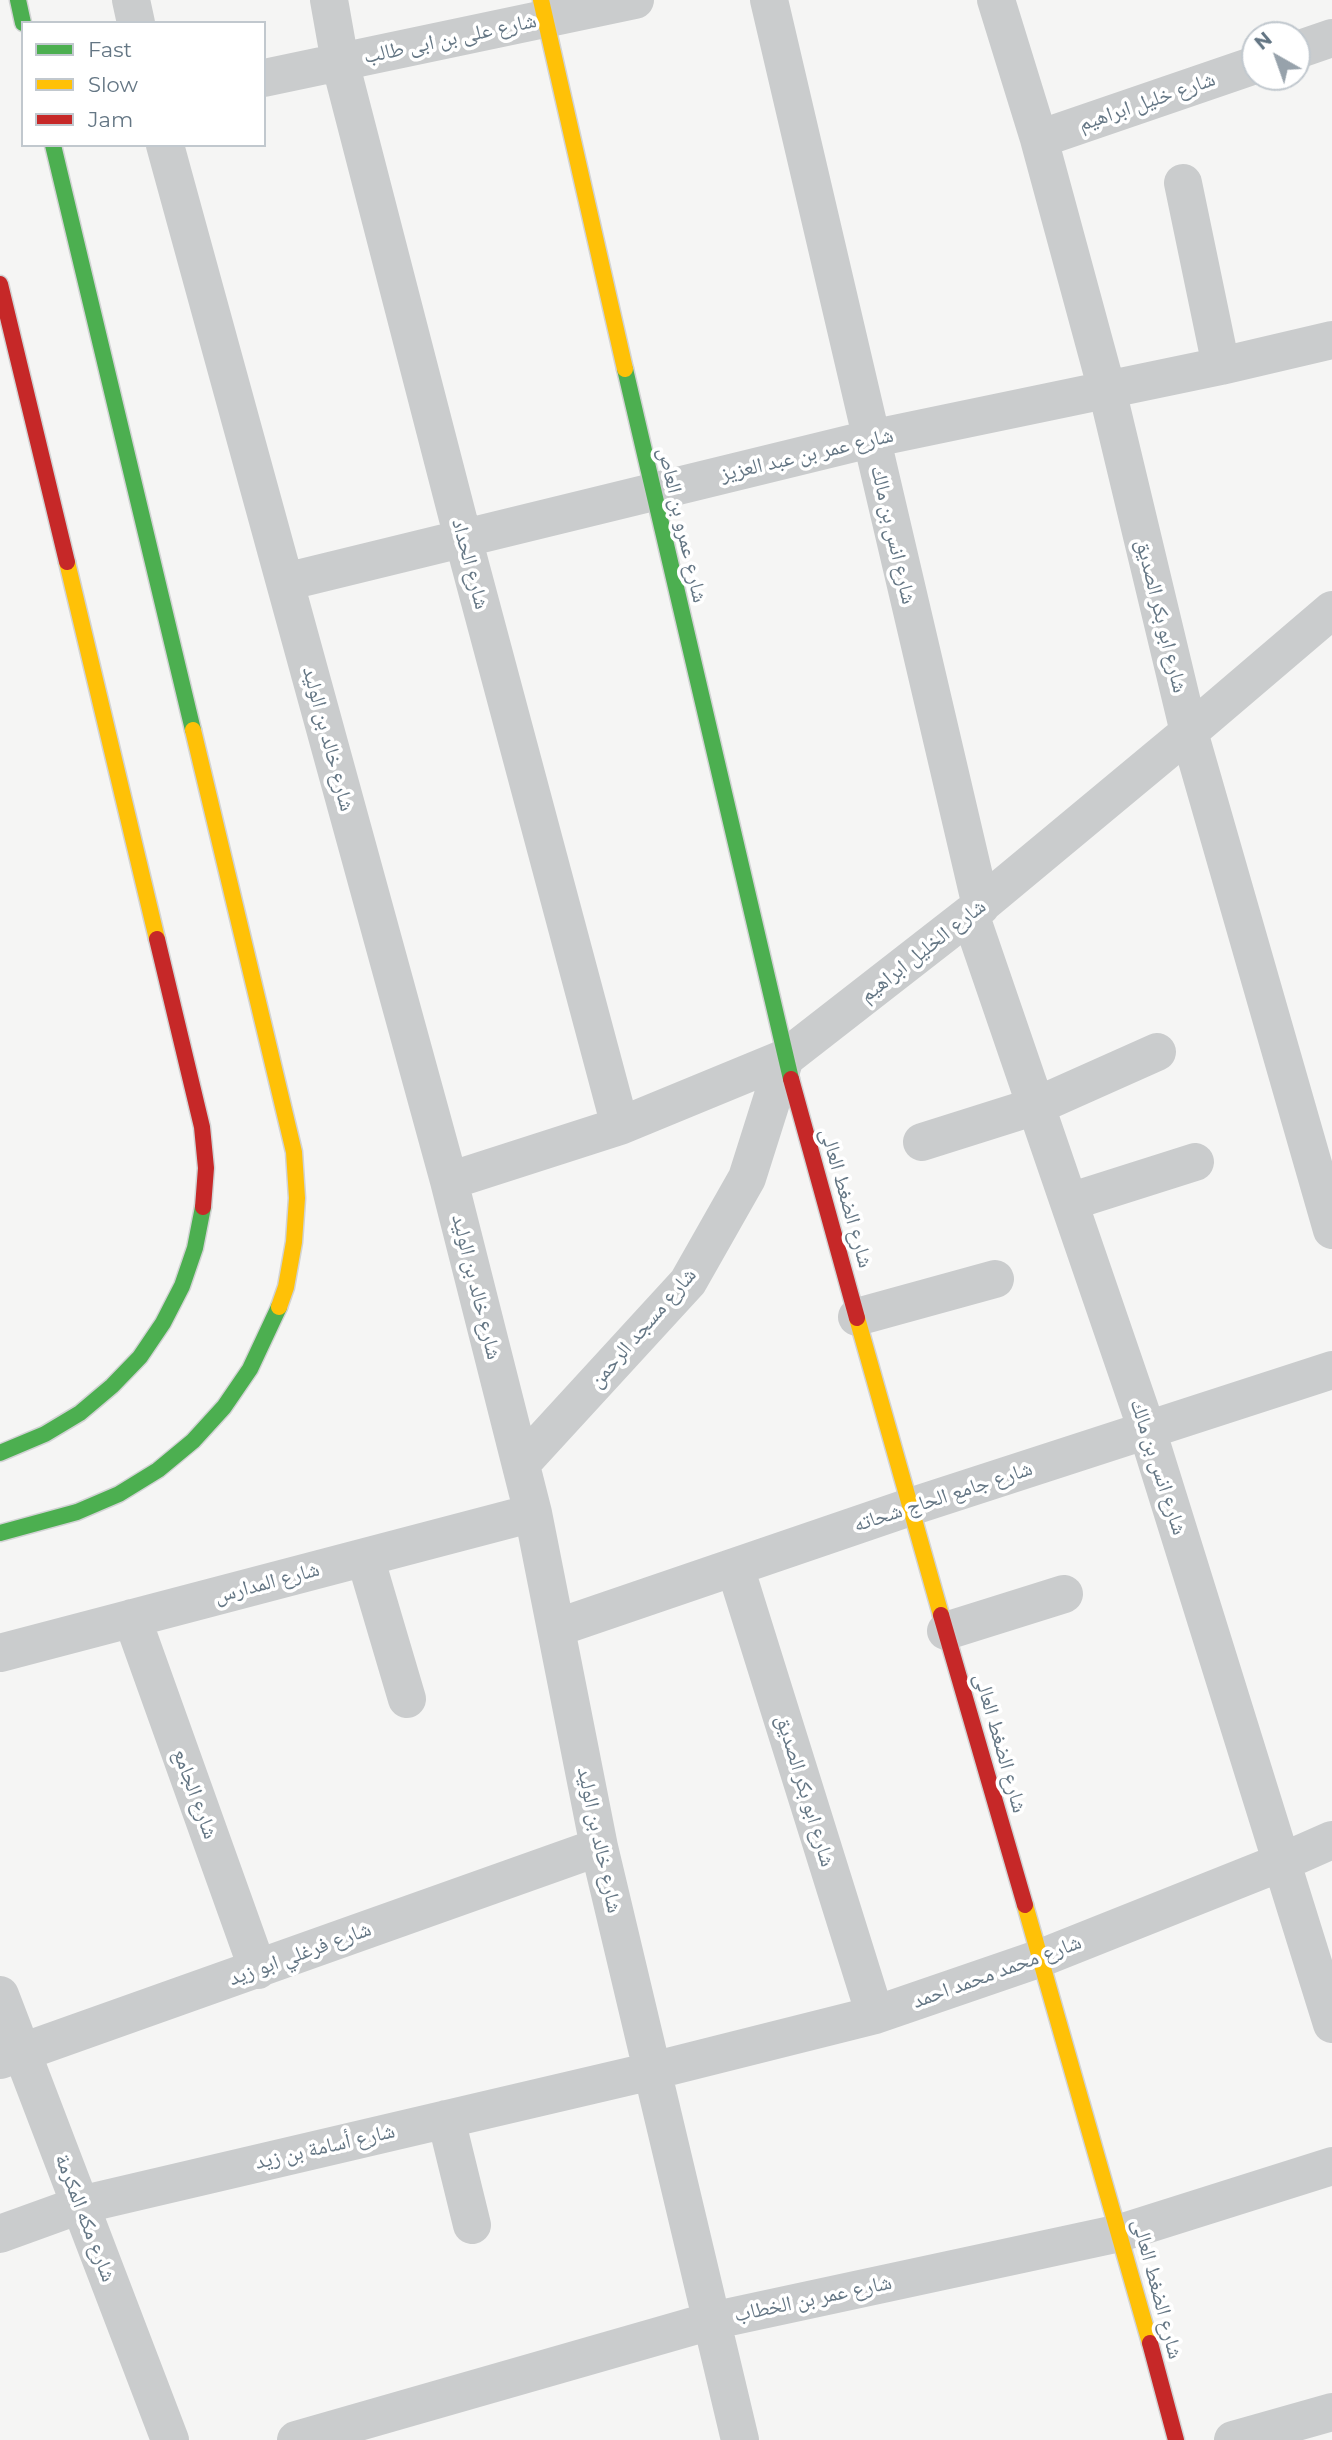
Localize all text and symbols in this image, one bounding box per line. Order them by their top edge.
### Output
street label: شارع على بن ابى طالب [361,8,539,70]
legend [21,21,266,147]
north arrow [1241,21,1311,91]
text: N [1250,27,1277,55]
text: Fast [88,37,132,62]
street label: شارع خليل ابراهيم [1075,67,1219,137]
text: Slow [88,72,138,97]
text: Jam [88,107,133,132]
street label: شارع عمر بن عبد العزيز [718,423,896,487]
street label: شارع عمرو بن العاص [652,445,712,605]
street label: شارع انس بن مالك [865,463,921,607]
street label: شارع الحداد [446,516,494,612]
street label: شارع ابو بكر الصديق [1130,537,1192,695]
street label: شارع خالد بن الوليد [297,664,359,814]
street label: شارع الخليل ابراهيم [855,894,991,1008]
street label: شارع الضغط العالى [814,1125,878,1271]
street label: شارع خالد بن الوليد [446,1212,506,1362]
street label: شارع مسجد الرحمن [584,1263,702,1393]
street label: شارع انس بن مالك [1124,1396,1192,1538]
street label: شارع جامع الحاج شحاته [850,1456,1036,1538]
street label: شارع المدارس [212,1557,322,1609]
street label: شارع الضغط العالى [968,1670,1032,1816]
street label: شارع ابو بكر الصديق [770,1712,840,1870]
street label: شارع الجامع [167,1746,223,1842]
street label: شارع خالد بن الوليد [571,1765,627,1915]
street label: شارع فرغلي ابو زيد [225,1917,375,1991]
street label: شارع محمد محمد احمد [909,1930,1085,2014]
street label: شارع أسامة بن زيد [253,2119,397,2175]
street label: شارع مكه المكرمة [49,2150,121,2286]
street label: شارع الضغط العالى [1126,2216,1188,2362]
street label: شارع عمر بن الخطاب [732,2270,894,2328]

